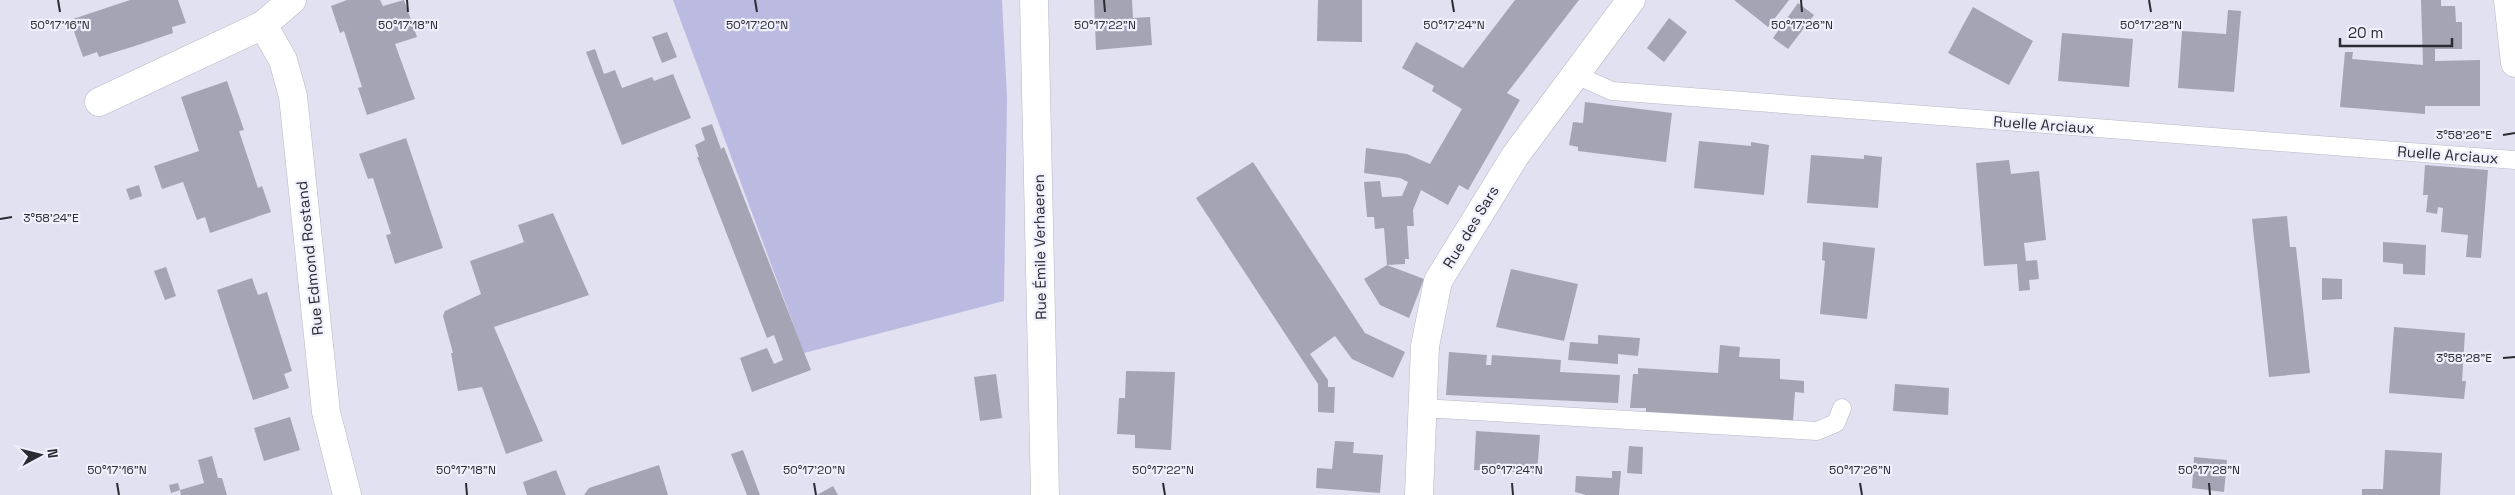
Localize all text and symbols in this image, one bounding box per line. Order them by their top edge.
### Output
scale bar [2340,15,2452,47]
text: 50°17'16"N [30,17,90,33]
text: 50°17'18"N [378,17,438,33]
text: 50°17'20"N [726,17,788,33]
text: 50°17'22"N [1074,17,1136,33]
text: 50°17'24"N [1423,17,1485,33]
text: 50°17'26"N [1771,17,1833,33]
text: 50°17'28"N [2120,17,2182,33]
text: 20 m [2348,23,2383,42]
street label: Ruelle Arciaux [1993,111,2095,138]
text: 3°58'26"E [2436,127,2492,143]
street label: Ruelle Arciaux [2397,141,2499,168]
street label: Rue Émile Verhaeren [1029,174,1050,320]
street label: Rue Edmond Rostand [292,180,327,336]
street label: Rue des Sars [1439,182,1503,271]
text: 3°58'24"E [23,210,79,226]
text: 3°58'28"E [2436,350,2492,366]
north arrow [15,430,65,480]
text: N [43,448,62,459]
text: 50°17'16"N [87,462,147,478]
text: 50°17'18"N [436,462,496,478]
text: 50°17'20"N [783,462,845,478]
text: 50°17'22"N [1132,462,1194,478]
text: 50°17'24"N [1481,462,1543,478]
text: 50°17'26"N [1829,462,1891,478]
text: 50°17'28"N [2178,462,2240,478]

